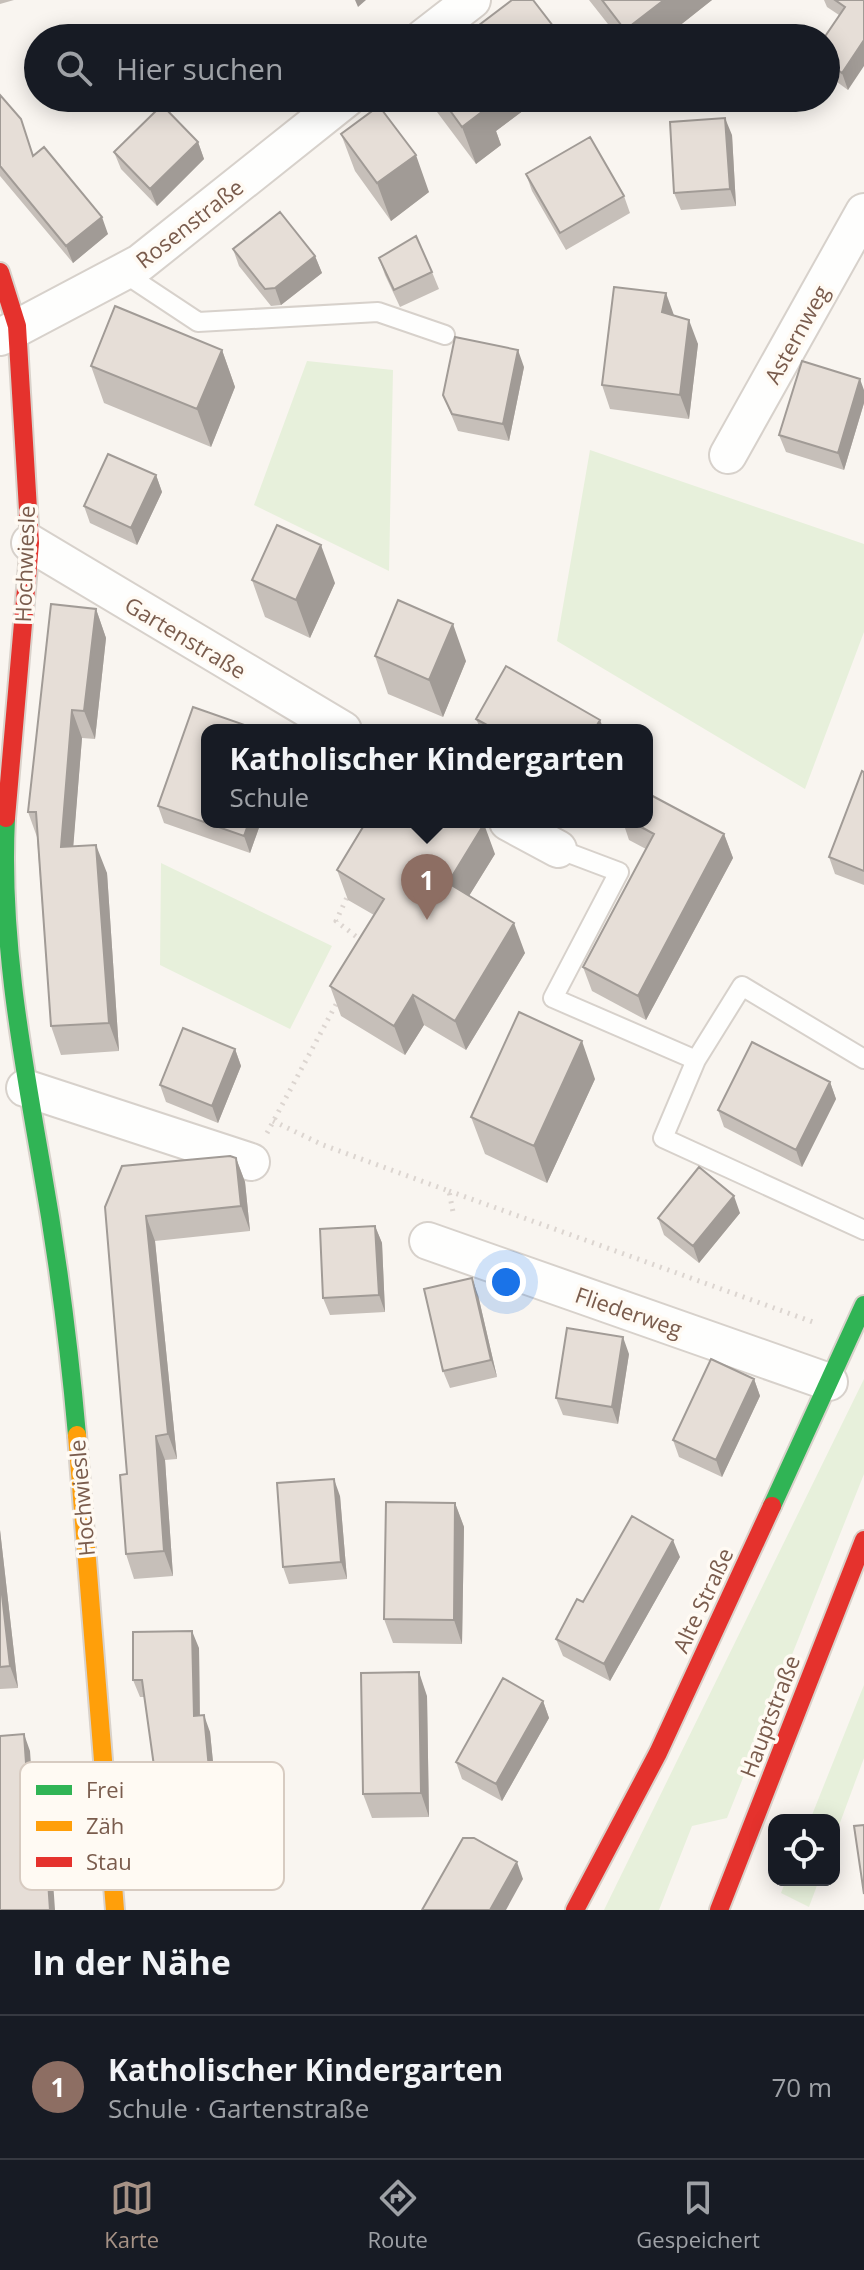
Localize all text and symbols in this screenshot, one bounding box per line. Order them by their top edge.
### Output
search box [24,24,840,112]
icon: search [52,46,96,90]
text: Hier suchen [116,48,283,89]
street label: Rosenstraße [129,172,249,274]
street label: Asternweg [757,279,835,389]
street label: Hochwiesle [7,505,41,623]
street label: Gartenstraße [120,589,252,685]
popup [201,724,653,828]
text: Katholischer Kindergarten [229,738,625,779]
text: Schule [229,779,309,815]
pin: 1 [401,854,453,920]
your location [486,1262,526,1302]
street label: Fliederweg [572,1279,686,1343]
street label: Hochwiesle [61,1438,101,1558]
street label: Alte Straße [665,1543,739,1657]
street label: Hauptstraße [732,1650,806,1782]
legend [20,1762,284,1890]
text: Frei [86,1774,124,1804]
text: Zäh [86,1810,124,1840]
map controls [768,1814,840,1886]
button: locate [768,1814,840,1886]
text: Stau [86,1846,132,1876]
text: In der Nähe [32,1939,231,1985]
text: Katholischer Kindergarten [108,2049,503,2090]
text: 1 [51,2069,65,2105]
text: 70 m [771,2069,832,2105]
text: Schule · Gartenstraße [108,2090,369,2126]
tab: Karte [104,2176,159,2254]
tab: Route [367,2176,428,2254]
tab: Gespeichert [636,2176,760,2254]

